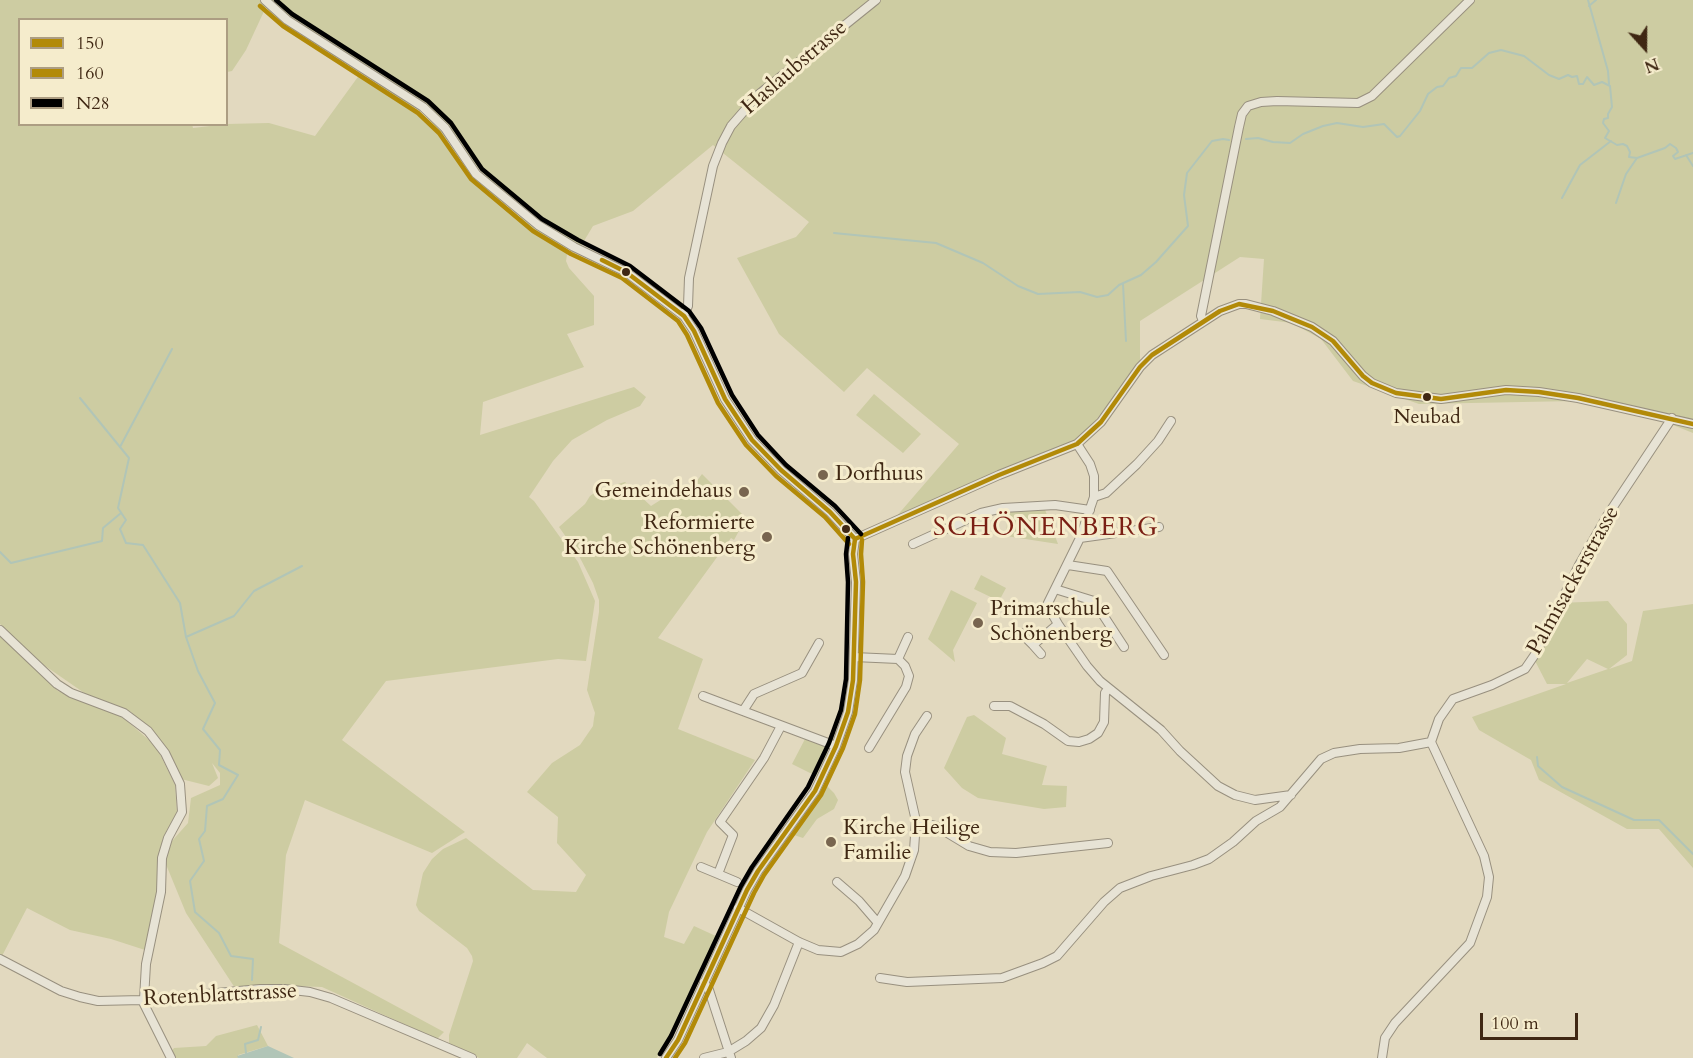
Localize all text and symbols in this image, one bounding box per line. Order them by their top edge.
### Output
street label: Haslaubstrasse [737,15,853,121]
legend [18,18,228,126]
north arrow [1615,18,1675,78]
text: 150 [76,31,104,56]
text: N [1641,52,1662,78]
text: 160 [76,61,104,86]
text: N28 [76,91,110,116]
unlabelled marker [620,266,632,278]
marker: Neubad [1421,391,1433,403]
place label: Neubad [1393,406,1461,430]
place label: Dorfhuus [835,462,923,488]
marker: Dorfhuus [816,468,830,482]
place label: Gemeindehaus [595,479,732,505]
marker: Gemeindehaus [737,485,751,499]
street label: Palmisackerstrasse [1522,502,1626,660]
place label: Reformierte Kirche Schönenberg [564,511,755,562]
district label: SCHÖNENBERG [933,513,1159,545]
unlabelled marker [840,523,852,535]
marker: Reformierte Kirche Schönenberg [760,530,774,544]
place label: Primarschule Schönenberg [990,597,1112,648]
marker: Primarschule Schönenberg [971,616,985,630]
place label: Kirche Heilige Familie [843,816,980,867]
marker: Kirche Heilige Familie [824,835,838,849]
street label: Rotenblattstrasse [142,979,298,1013]
scale bar [1483,1001,1580,1039]
text: 100 m [1491,1011,1539,1036]

